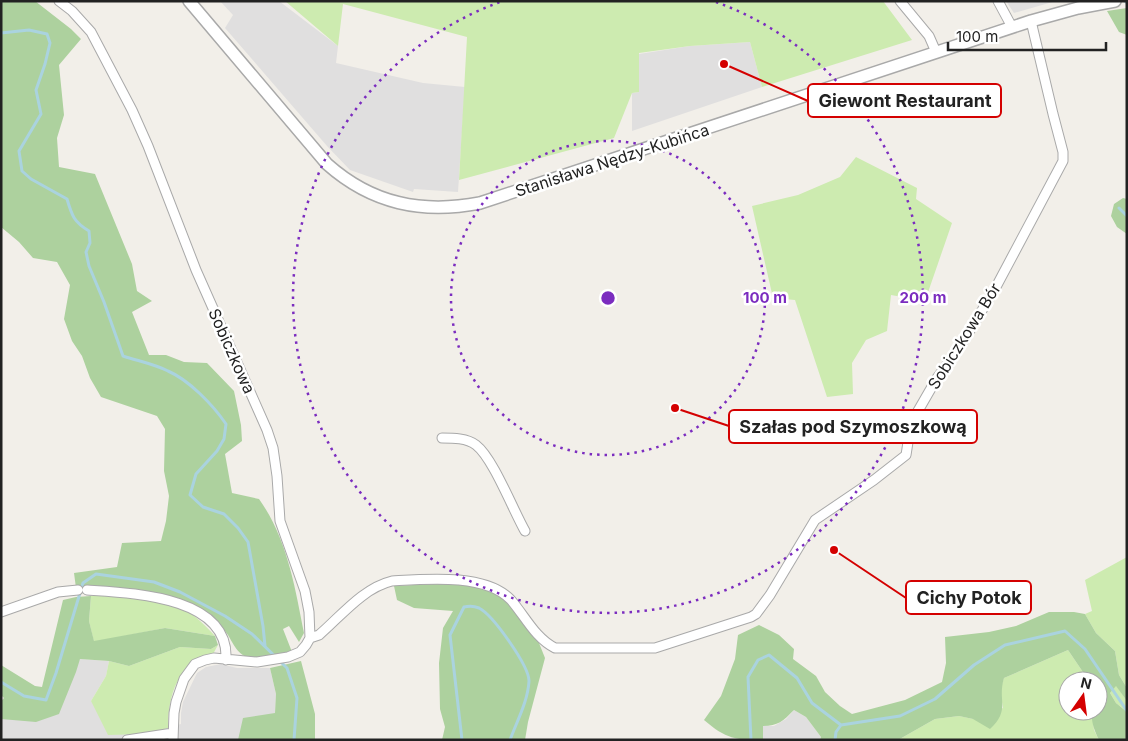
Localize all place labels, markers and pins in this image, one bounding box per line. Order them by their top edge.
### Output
callout: Giewont Restaurant [808,84,1001,117]
centre of rings [599,289,617,307]
callout: Szałas pod Szymoszkową [729,410,977,443]
callout: Cichy Potok [906,581,1031,614]

